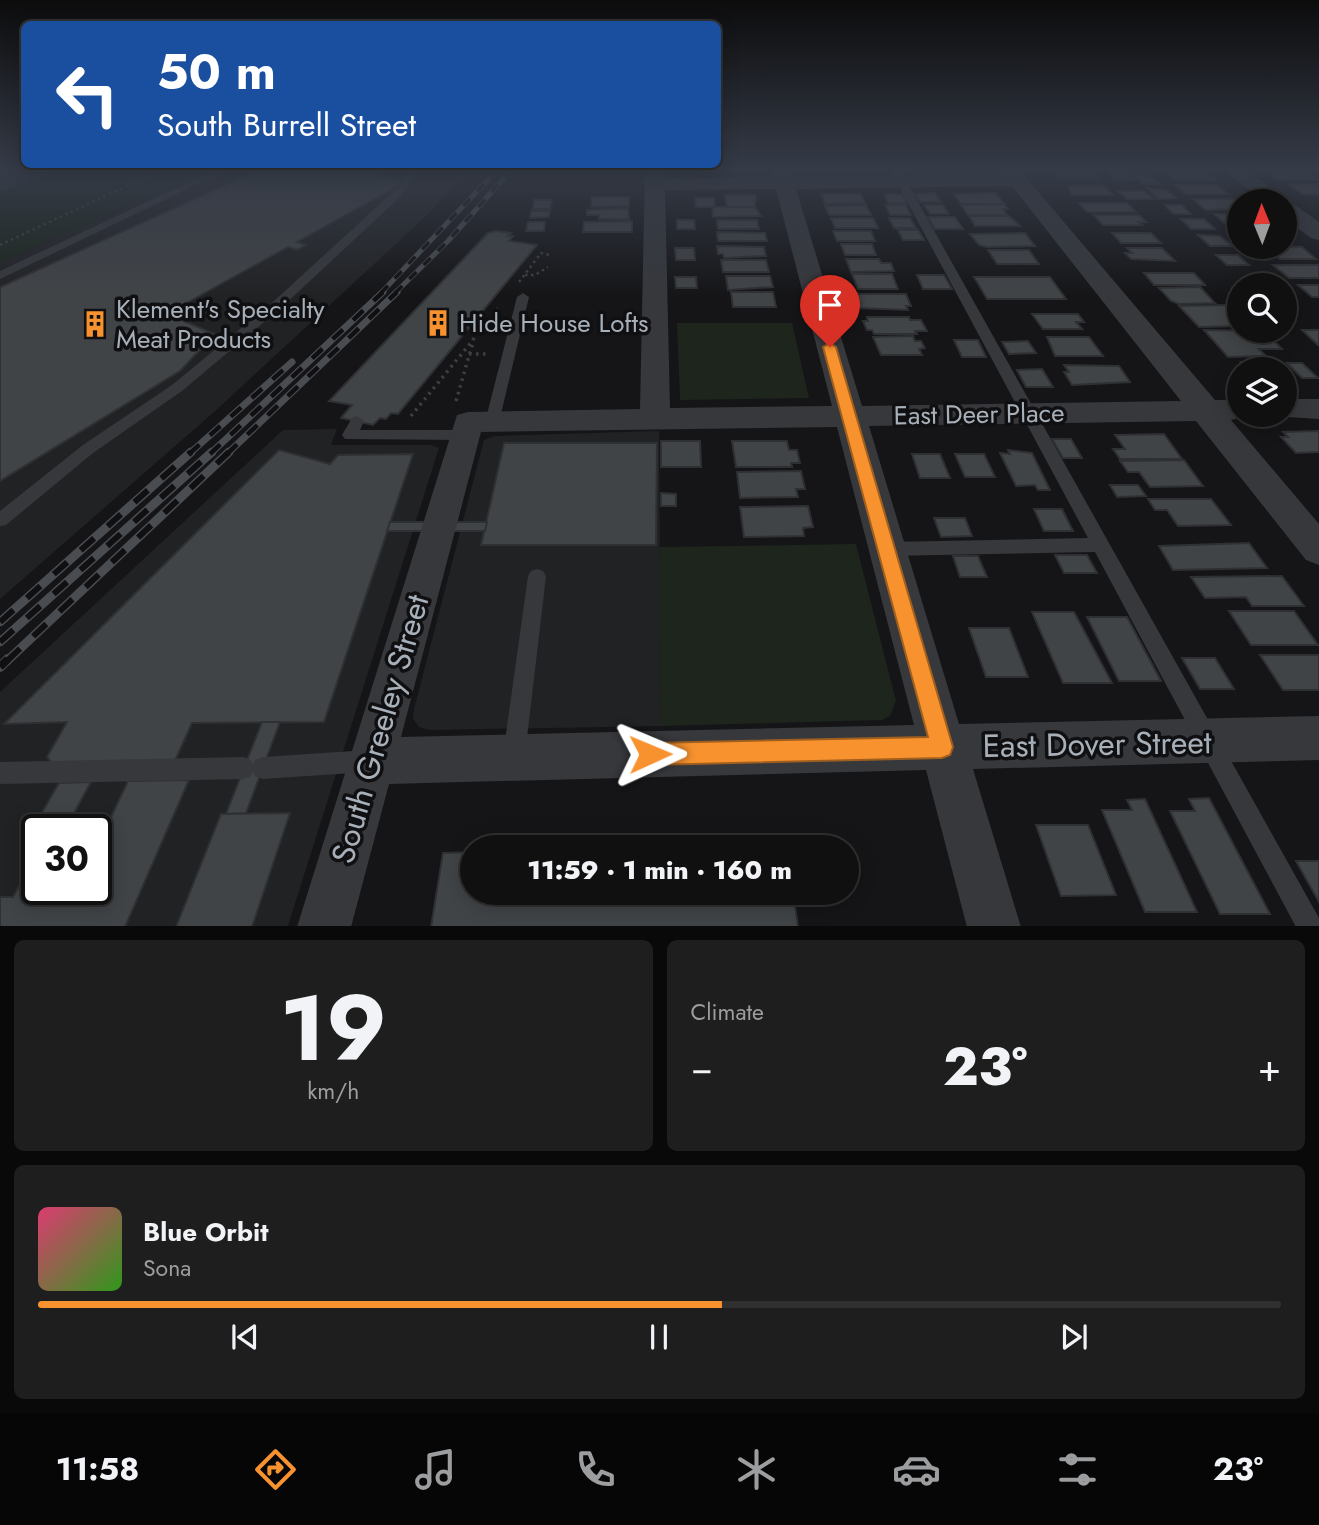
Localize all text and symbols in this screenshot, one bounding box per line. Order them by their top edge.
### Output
text: 50 m [157,37,276,107]
icon: left [42,49,133,140]
text: South Burrell Street [157,102,416,148]
north arrow [1227,189,1297,259]
map controls [1227,189,1297,427]
button: search [1227,273,1297,343]
pin [800,275,860,347]
icon: arrive [811,286,849,324]
place label: Klement's Specialty Meat Products [116,290,325,358]
place label: Hide House Lofts [459,304,649,342]
building icon: Hide House Lofts [423,308,453,338]
building icon: Klement's Specialty Meat Products [80,309,110,339]
button: layers [1227,357,1297,427]
street label: East Deer Place [893,394,1065,434]
street label: South Greeley Street [320,589,440,869]
position arrow [613,717,687,791]
street label: East Dover Street [982,719,1212,769]
speed limit sign: 30 [21,814,112,905]
text: 11:59 · 1 min · 160 m [527,851,792,889]
text: 19 [280,963,387,1094]
text: Climate [691,995,764,1029]
text: 23° [943,1029,1028,1105]
text: − [691,1040,713,1095]
text: + [1258,1040,1281,1095]
text: km/h [307,1074,359,1108]
text: Blue Orbit [143,1213,268,1251]
text: Sona [143,1251,191,1285]
icon: previous [226,1318,264,1356]
icon: pause [640,1318,678,1356]
icon: next [1055,1318,1093,1356]
icon: directions [251,1445,300,1494]
icon: music [411,1445,460,1494]
icon: phone [571,1445,620,1494]
icon: climate [732,1445,781,1494]
icon: car [892,1445,941,1494]
icon: filters [1053,1445,1102,1494]
text: 11:58 [56,1446,139,1492]
text: 23° [1213,1446,1263,1492]

